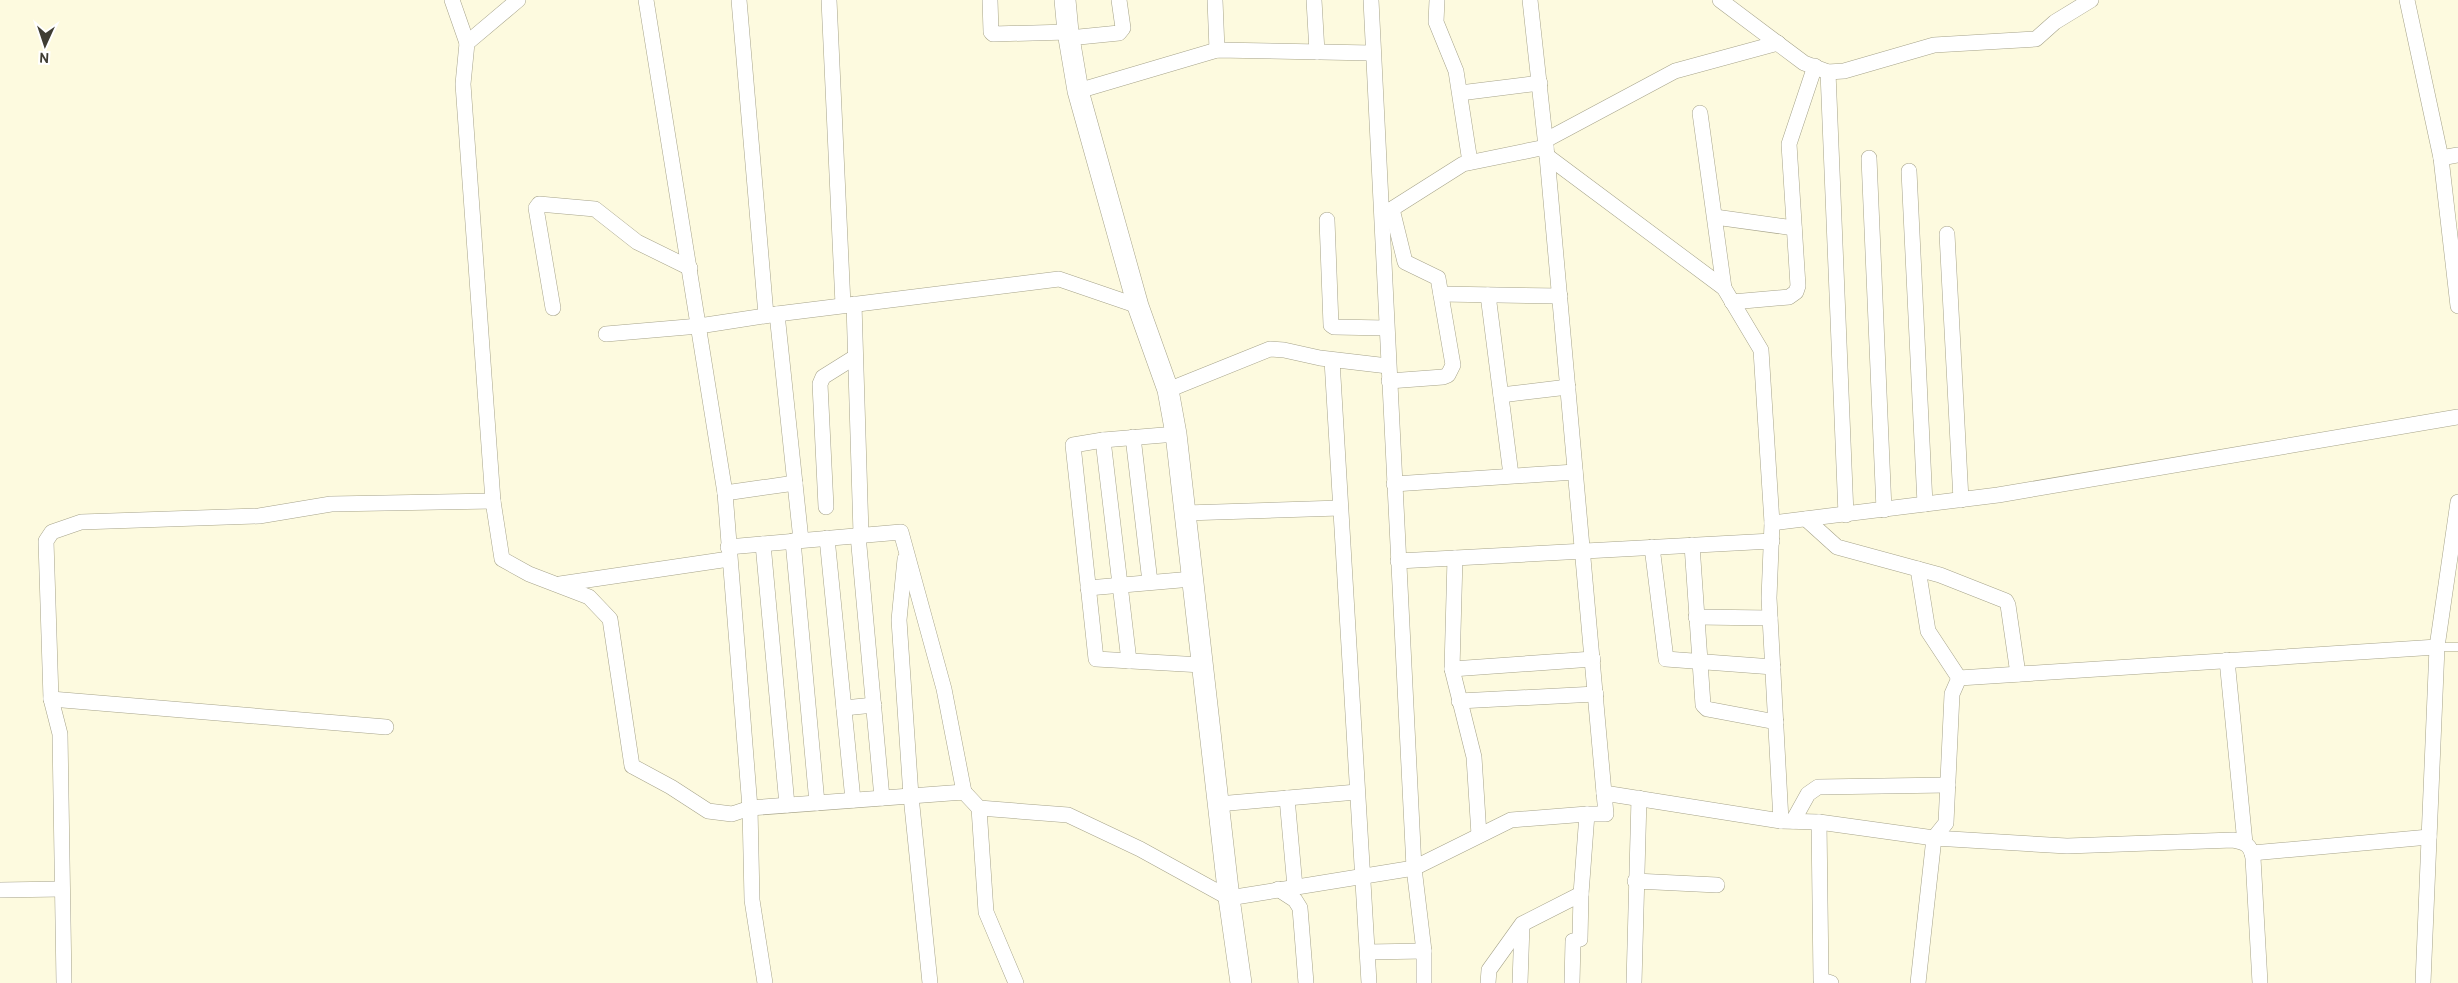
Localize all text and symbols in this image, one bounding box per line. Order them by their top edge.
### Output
north arrow [20,20,70,70]
text: N [39,48,50,65]

